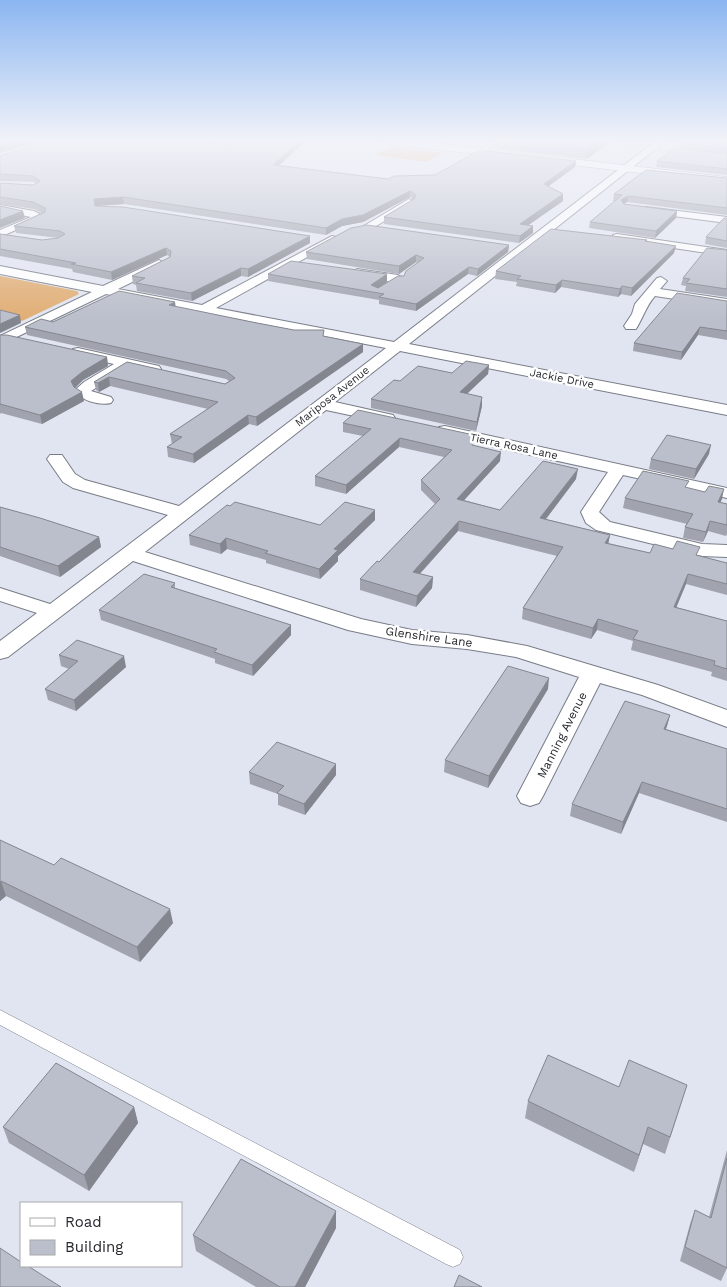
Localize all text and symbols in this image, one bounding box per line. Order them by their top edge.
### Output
street label: Mariposa Avenue [293,363,372,429]
street label: Jackie Drive [529,366,595,391]
street label: Tierra Rosa Lane [469,431,559,462]
street label: Glenshire Lane [385,624,473,650]
street label: Manning Avenue [534,689,590,780]
legend [20,1202,182,1267]
text: Road [65,1213,102,1231]
text: Building [65,1238,123,1256]

